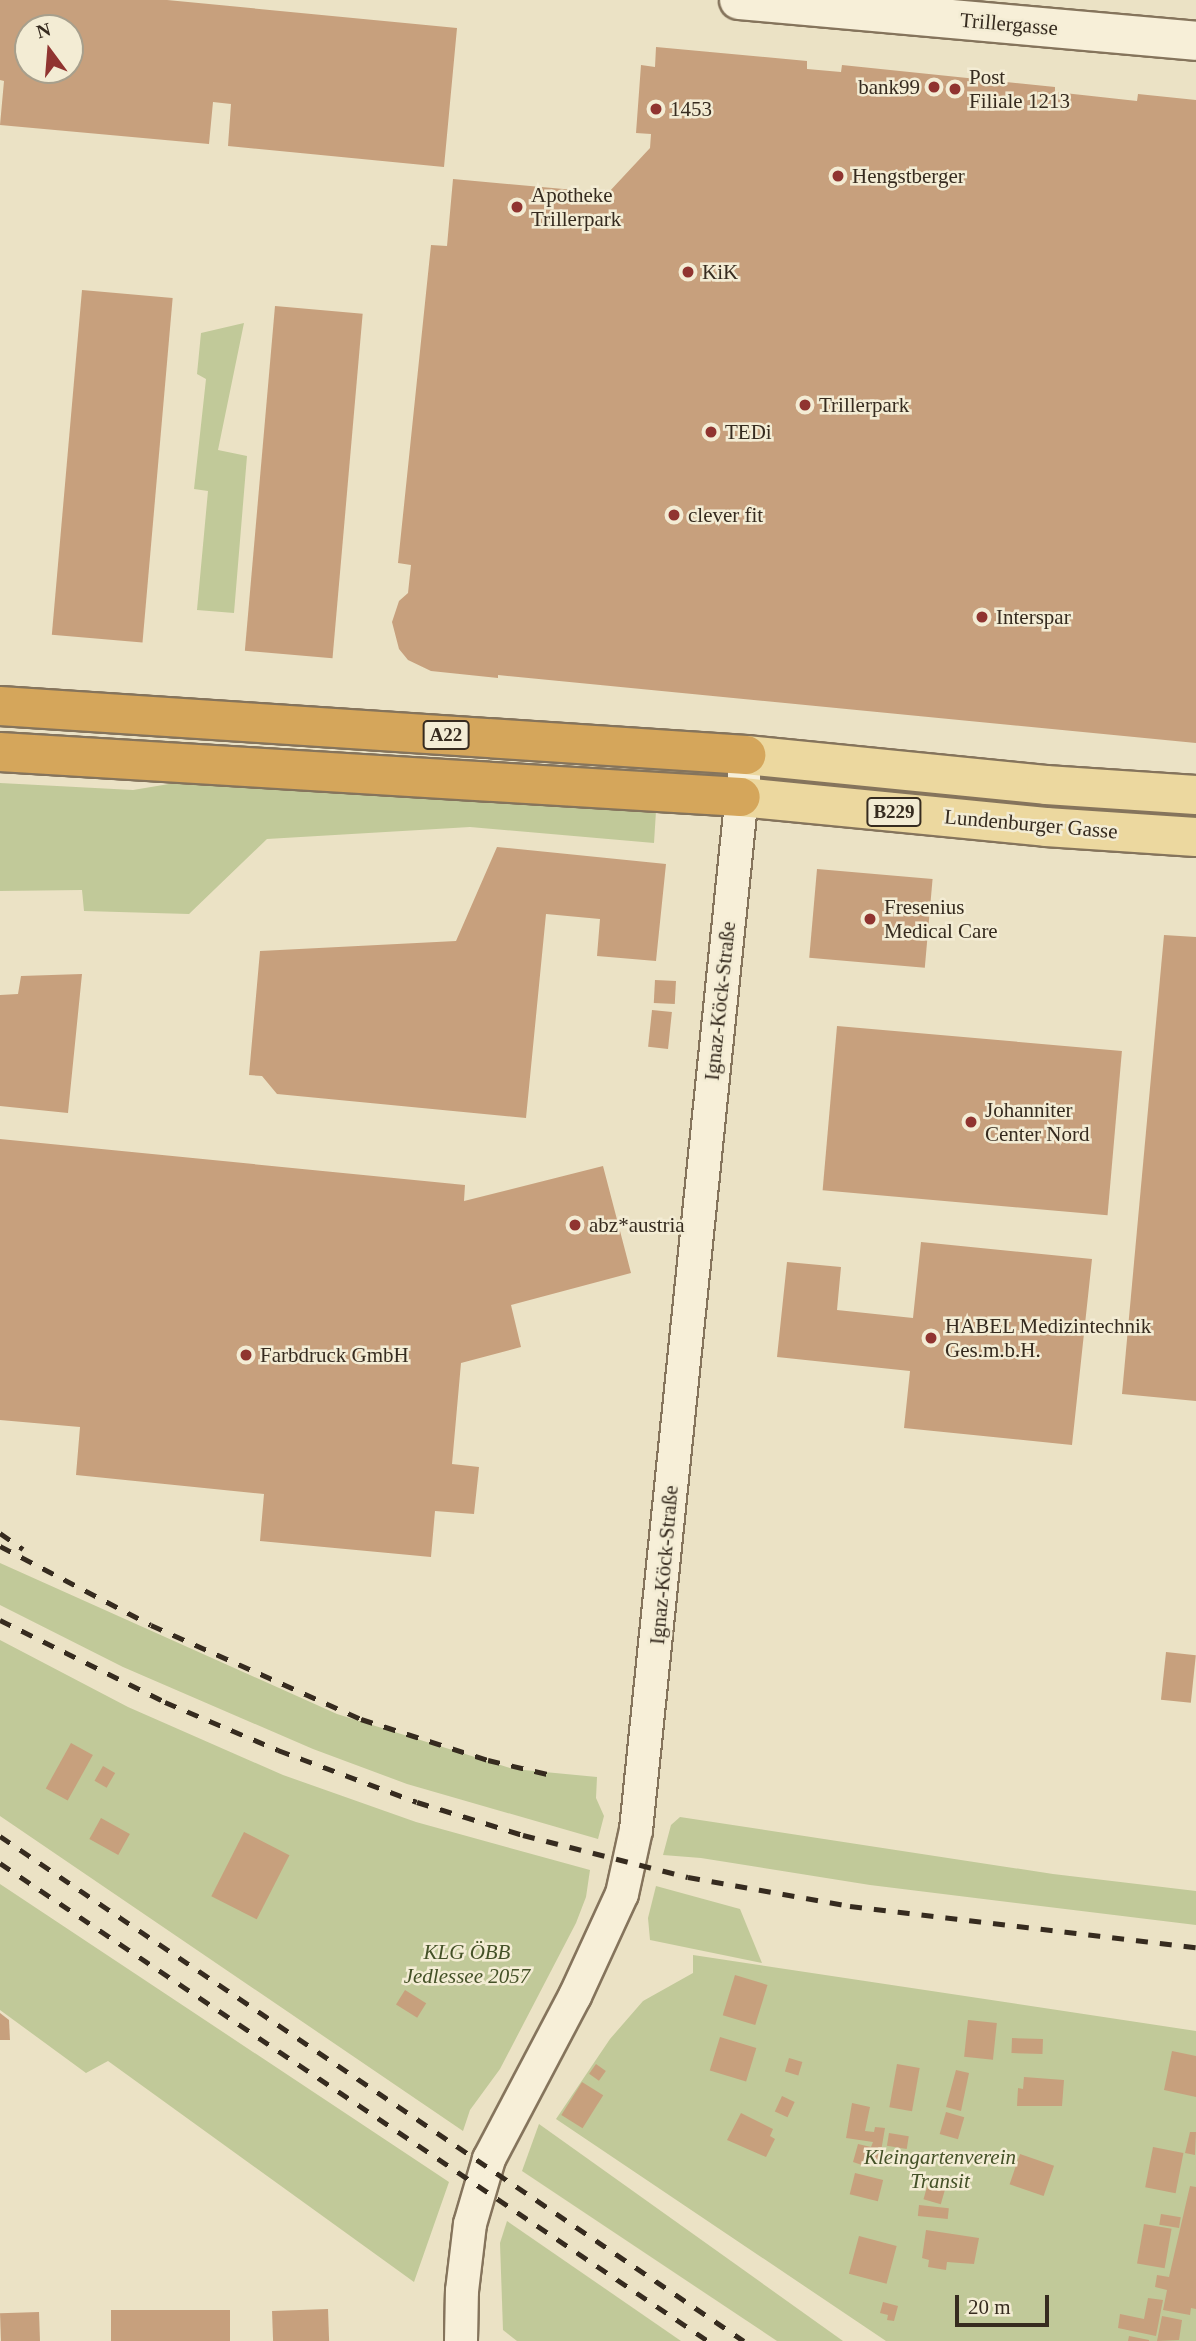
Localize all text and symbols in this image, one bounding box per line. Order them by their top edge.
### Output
street label: Trillergasse [959,7,1059,41]
north arrow [14,14,84,84]
text: N [34,18,53,42]
place label: Post Filiale 1213 [969,64,1070,114]
place label: bank99 [858,74,920,100]
marker: bank99 [926,79,942,95]
marker: Post Filiale 1213 [947,81,963,97]
place label: 1453 [670,96,712,122]
marker: 1453 [648,101,664,117]
place label: Hengstberger [852,163,965,189]
marker: Hengstberger [830,168,846,184]
place label: Apotheke Trillerpark [531,182,621,232]
marker: Apotheke Trillerpark [509,199,525,215]
place label: KiK [702,259,738,285]
marker: KiK [680,264,696,280]
place label: Trillerpark [819,392,909,418]
marker: Trillerpark [797,397,813,413]
place label: TEDi [725,419,772,445]
marker: TEDi [703,424,719,440]
place label: clever fit [688,502,763,528]
marker: clever fit [666,507,682,523]
place label: Interspar [996,604,1071,630]
marker: Interspar [974,609,990,625]
road number: A22 [422,720,471,750]
road number: B229 [866,796,922,828]
street label: Lundenburger Gasse [943,804,1119,844]
place label: Fresenius Medical Care [884,894,998,944]
marker: Fresenius Medical Care [862,911,878,927]
street label: Ignaz-Köck-Straße [699,920,741,1082]
place label: Johanniter Center Nord [985,1097,1089,1147]
marker: Johanniter Center Nord [963,1114,979,1130]
place label: abz*austria [589,1212,685,1238]
marker: abz*austria [567,1217,583,1233]
place label: HABEL Medizintechnik Ges.m.b.H. [945,1313,1152,1363]
marker: HABEL Medizintechnik Ges.m.b.H. [923,1330,939,1346]
place label: Farbdruck GmbH [260,1342,409,1368]
marker: Farbdruck GmbH [238,1347,254,1363]
street label: Ignaz-Köck-Straße [644,1484,684,1646]
park label: KLG ÖBB Jedlessee 2057 [404,1939,530,1989]
park label: Kleingartenverein Transit [864,2144,1016,2194]
scale bar [958,2282,1052,2326]
text: 20 m [968,2295,1011,2319]

